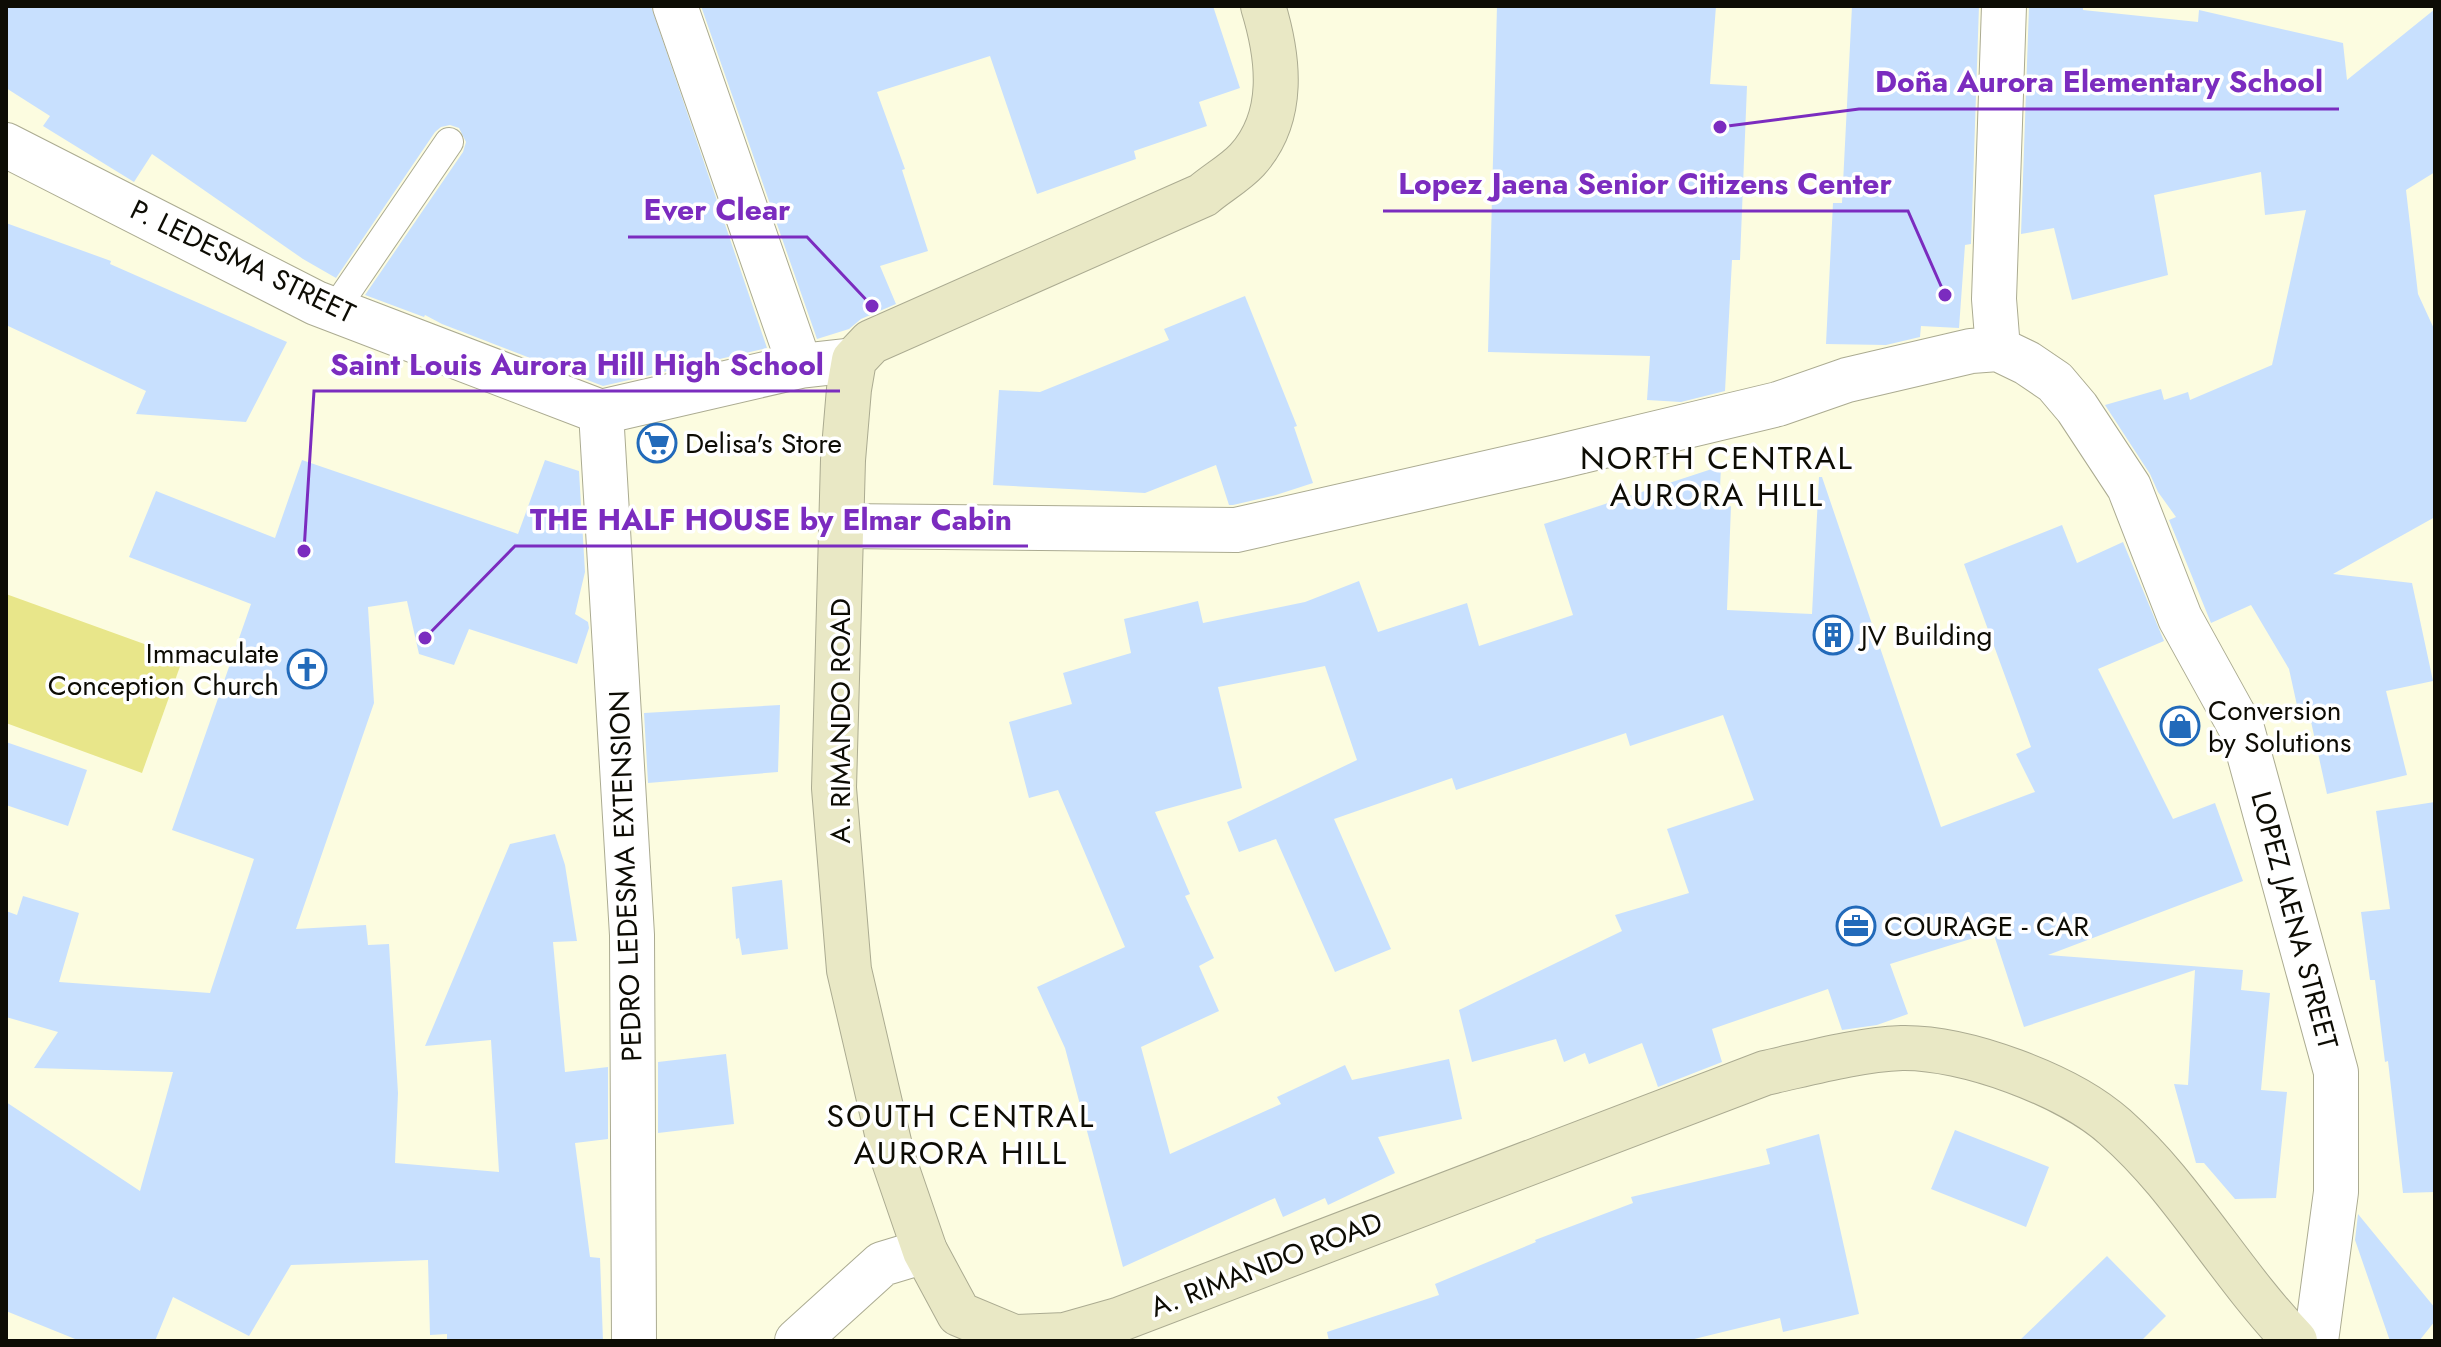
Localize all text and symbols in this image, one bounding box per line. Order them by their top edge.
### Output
callout: Doña Aurora Elementary School [1859,55,2339,109]
text: Doña Aurora Elementary School [1875,60,2323,103]
callout: Lopez Jaena Senior Citizens Center [1383,157,1908,211]
text: Lopez Jaena Senior Citizens Center [1398,162,1892,205]
callout: Ever Clear [628,183,807,237]
text: Ever Clear [644,188,791,231]
street label: P. LEDESMA STREET [124,189,362,334]
callout: Saint Louis Aurora Hill High School [314,337,840,391]
text: Saint Louis Aurora Hill High School [330,343,824,386]
supermarket icon: Delisa's Store [636,422,678,464]
place label: Delisa's Store [685,423,842,464]
district label: NORTH CENTRAL AURORA HILL [1580,435,1854,518]
callout: THE HALF HOUSE by Elmar Cabin [515,492,1028,546]
text: THE HALF HOUSE by Elmar Cabin [530,498,1012,541]
street label: A. RIMANDO ROAD [820,598,861,844]
building icon: JV Building [1812,614,1854,656]
place label: JV Building [1857,615,1993,656]
place label: Immaculate Conception Church [48,633,279,706]
church icon: Immaculate Conception Church [286,648,328,690]
street label: PEDRO LEDESMA EXTENSION [599,690,652,1062]
place label: Conversion by Solutions [2208,690,2351,763]
shop icon: Conversion by Solutions [2159,705,2201,747]
street label: LOPEZ JAENA STREET [2240,787,2349,1054]
office icon: COURAGE - CAR [1835,905,1877,947]
place label: COURAGE - CAR [1884,906,2089,947]
district label: SOUTH CENTRAL AURORA HILL [827,1093,1095,1176]
street label: A. RIMANDO ROAD [1144,1201,1388,1328]

